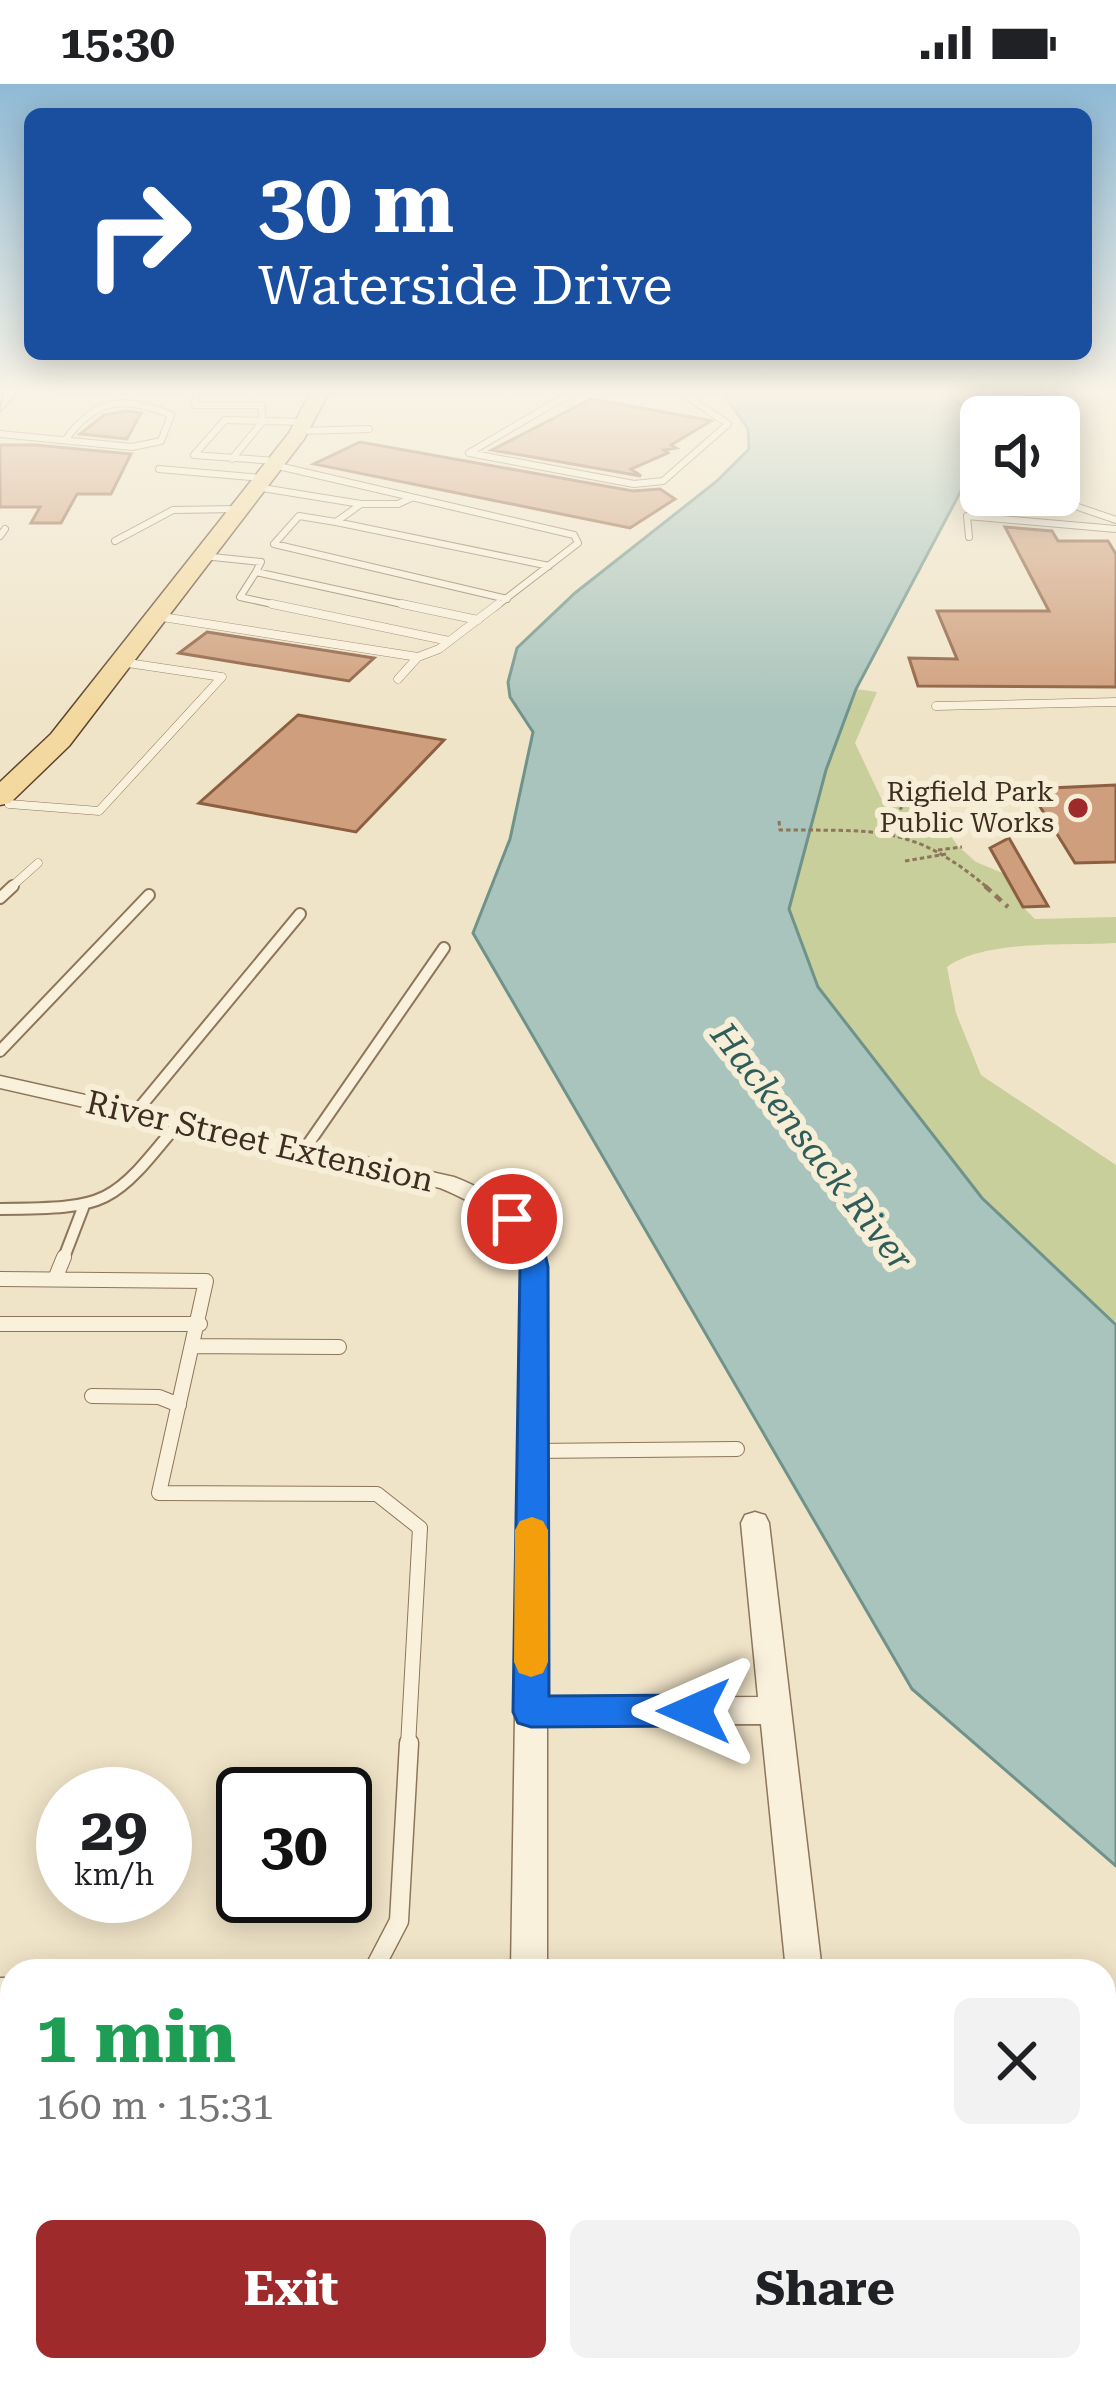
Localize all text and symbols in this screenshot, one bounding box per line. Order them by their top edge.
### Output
text: 15:30 [60,16,175,69]
text: 30 m [258,154,454,252]
icon: right [60,156,216,312]
text: Waterside Drive [258,254,673,317]
map controls [960,396,1080,516]
button: sound [960,396,1080,516]
place label: Rigfield Park Public Works [880,776,1054,839]
marker: Rigfield Park Public Works [1065,795,1091,821]
water label: Hackensack River [702,1014,922,1279]
street label: River Street Extension [83,1082,437,1200]
pin [461,1168,563,1270]
icon: arrive [479,1186,545,1252]
position arrow [631,1648,757,1774]
speed limit sign: 30 [216,1767,372,1923]
text: 29 [80,1794,148,1865]
text: km/h [74,1857,154,1892]
text: 1 min [36,1995,236,2080]
button: close [954,1998,1080,2124]
text: 160 m · 15:31 [36,2083,274,2129]
button: Exit [36,2220,546,2358]
button: Share [570,2220,1080,2358]

